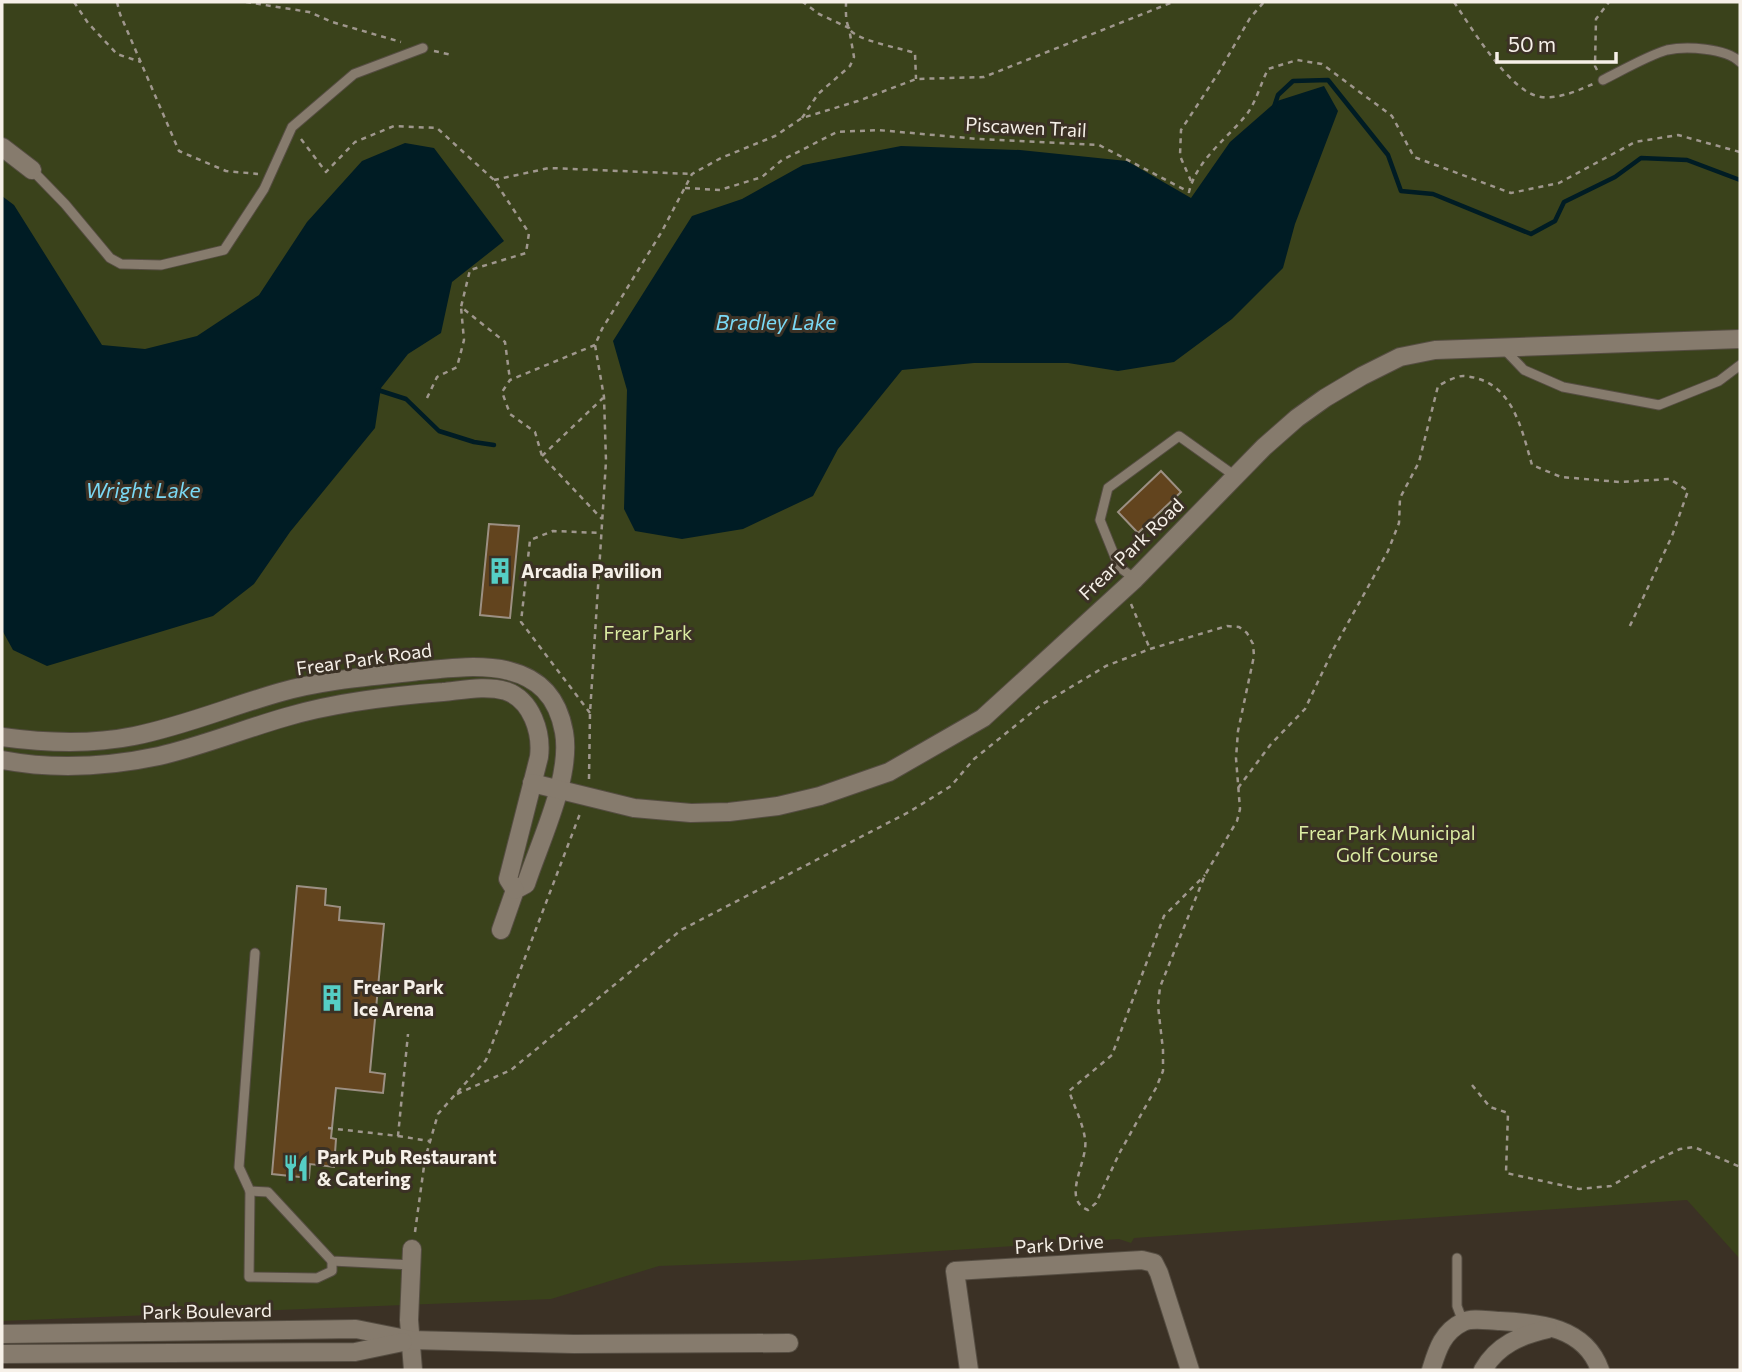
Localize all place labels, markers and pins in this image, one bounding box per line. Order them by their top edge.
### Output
building icon: Arcadia Pavilion [485,556,515,586]
place label: Arcadia Pavilion [521,559,662,582]
place label: Frear Park Ice Arena [353,975,444,1020]
building icon: Frear Park Ice Arena [317,983,347,1013]
place label: Park Pub Restaurant & Catering [317,1145,497,1190]
restaurant icon: Park Pub Restaurant & Catering [281,1153,311,1183]

